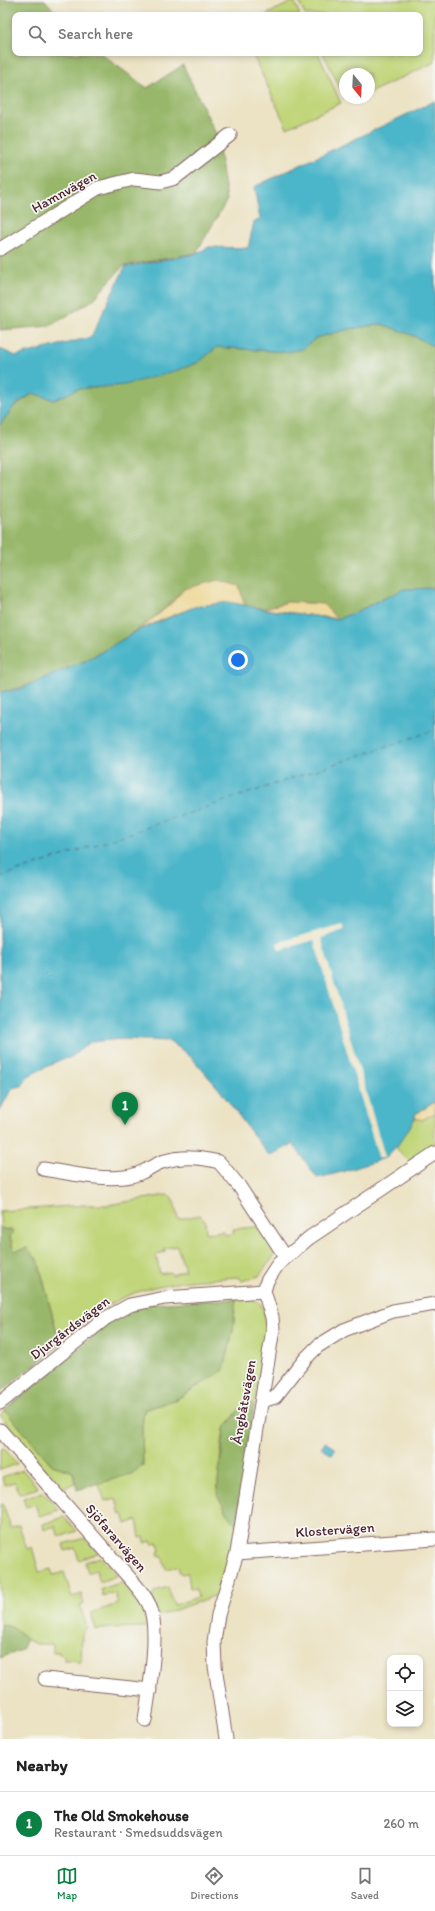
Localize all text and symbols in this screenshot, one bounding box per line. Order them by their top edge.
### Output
search box [12,12,423,56]
icon: search [26,23,48,45]
text: Search here [58,25,133,43]
north arrow [339,68,375,104]
street label: Hamnvägen [29,167,100,217]
your location [228,650,248,670]
pin: 1 [112,1092,138,1125]
street label: Djurgårdsvägen [27,1293,113,1363]
street label: Ångbåtsvägen [228,1358,260,1445]
street label: Sjöfararvägen [82,1500,150,1576]
street label: Klostervägen [295,1519,375,1541]
map controls [387,1655,423,1727]
button: locate [387,1655,423,1691]
button: layers [387,1691,423,1727]
text: Nearby [16,1755,68,1775]
text: The Old Smokehouse [54,1807,189,1825]
text: 1 [26,1816,32,1831]
text: 260 m [383,1816,419,1831]
text: Restaurant · Smedsuddsvägen [54,1825,223,1840]
tab: Map [56,1865,78,1902]
tab: Directions [190,1865,239,1902]
tab: Saved [351,1865,379,1902]

